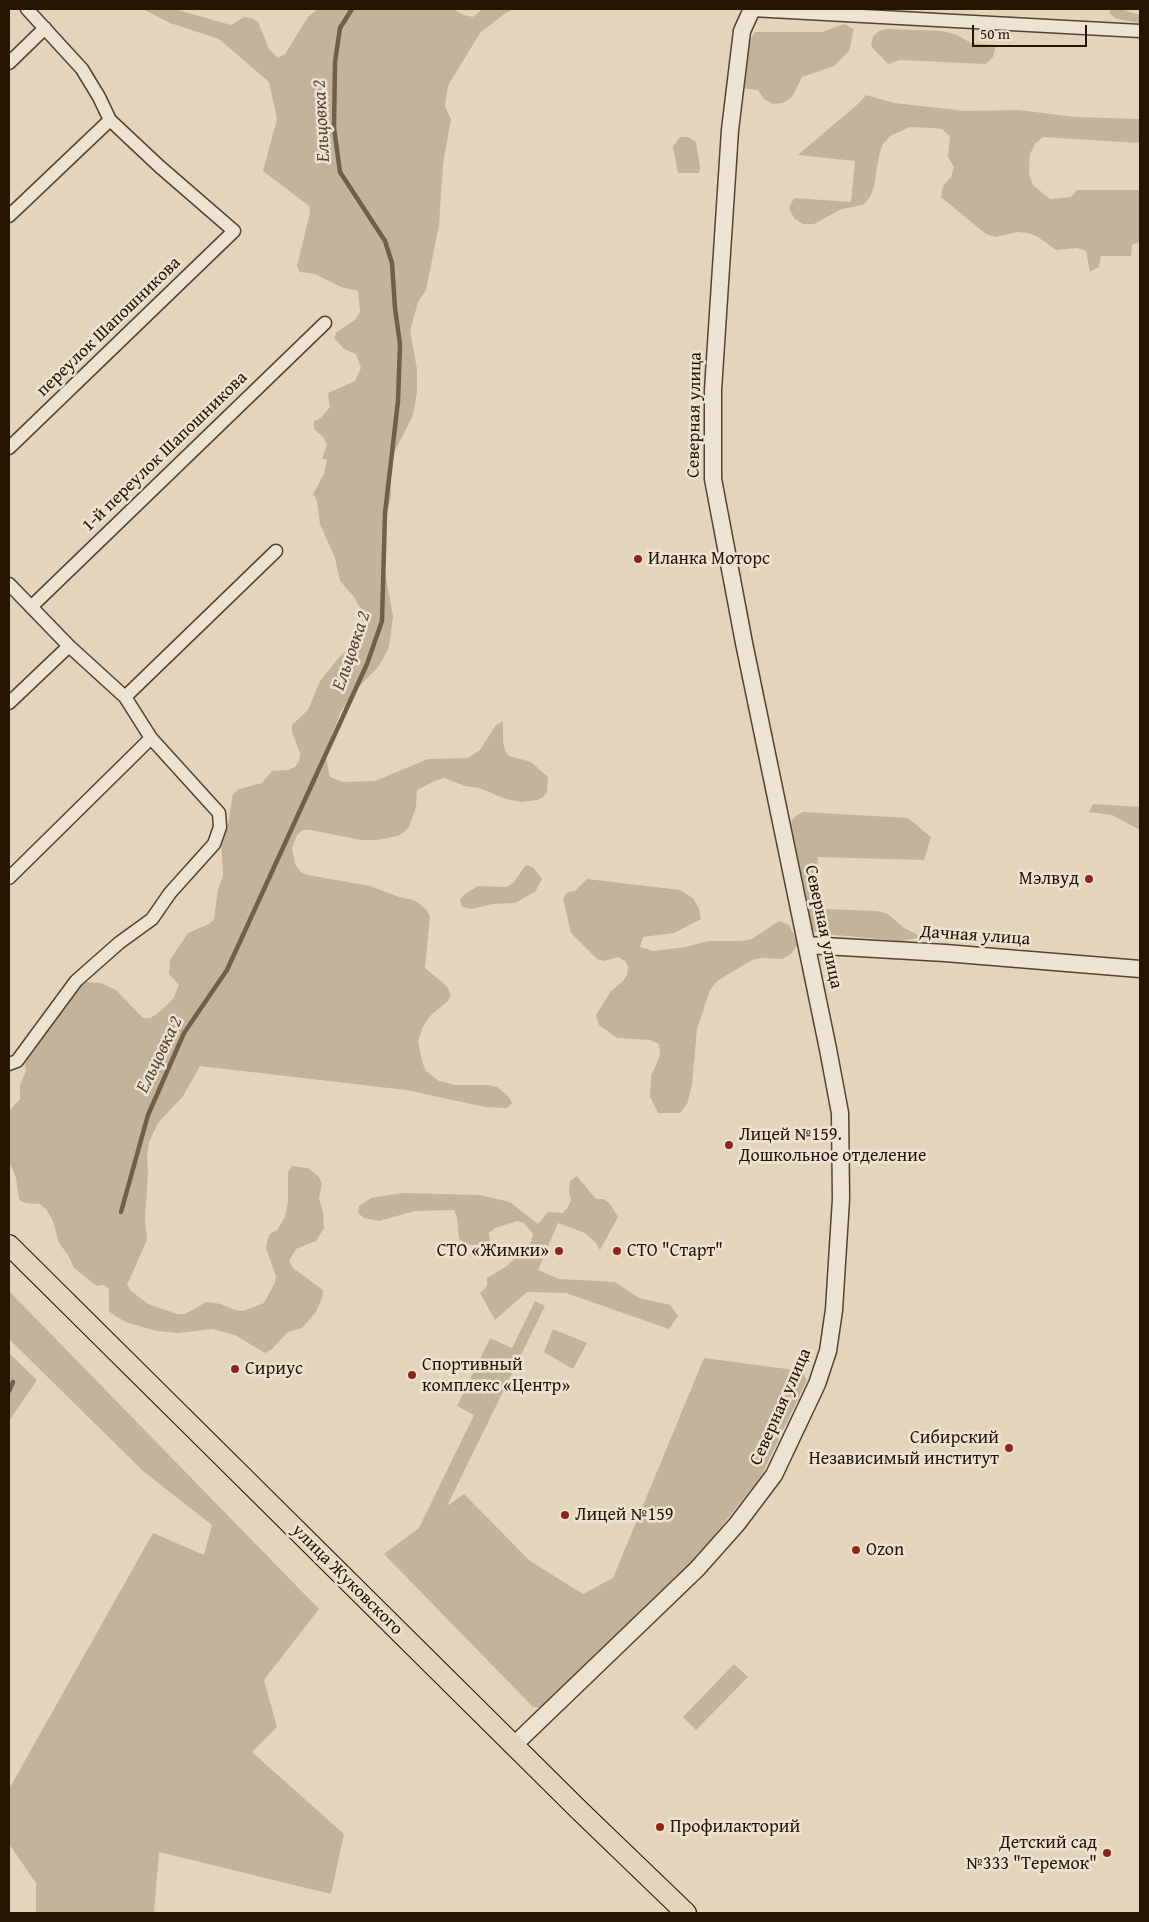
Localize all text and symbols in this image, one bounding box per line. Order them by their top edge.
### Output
scale bar [974,15,1089,47]
text: 50 m [980,23,1010,44]
water label: Ельцовка 2 [308,79,336,163]
street label: переулок Шапошникова [32,253,186,401]
street label: Северная улица [683,352,707,478]
street label: 1-й переулок Шапошникова [78,367,252,537]
place label: Иланка Моторс [648,548,770,570]
marker: Иланка Моторс [632,553,644,565]
water label: Ельцовка 2 [328,608,376,694]
street label: Северная улица [799,863,847,991]
place label: Мэлвуд [1019,868,1079,890]
marker: Мэлвуд [1083,873,1095,885]
street label: Дачная улица [919,921,1031,951]
water label: Ельцовка 2 [132,1013,188,1097]
place label: Лицей №159. Дошкольное отделение [739,1124,926,1166]
marker: Лицей №159. Дошкольное отделение [723,1139,735,1151]
place label: СТО «Жимки» [437,1240,549,1262]
place label: СТО "Старт" [627,1240,723,1262]
marker: СТО «Жимки» [553,1245,565,1257]
marker: СТО "Старт" [611,1245,623,1257]
street label: Северная улица [746,1345,816,1469]
place label: Спортивный комплекс «Центр» [422,1354,570,1396]
place label: Сириус [245,1358,303,1380]
marker: Сириус [229,1363,241,1375]
marker: Спортивный комплекс «Центр» [406,1369,418,1381]
place label: Сибирский Независимый институт [809,1427,999,1470]
marker: Сибирский Независимый институт [1003,1442,1015,1454]
place label: Лицей №159 [575,1504,673,1526]
marker: Лицей №159 [559,1509,571,1521]
street label: улица Жуковского [287,1520,407,1640]
place label: Ozon [866,1539,904,1561]
marker: Ozon [850,1544,862,1556]
place label: Профилакторий [670,1816,800,1838]
marker: Профилакторий [654,1821,666,1833]
place label: Детский сад №333 "Теремок" [966,1832,1097,1875]
marker: Детский сад №333 "Теремок" [1101,1847,1113,1859]

